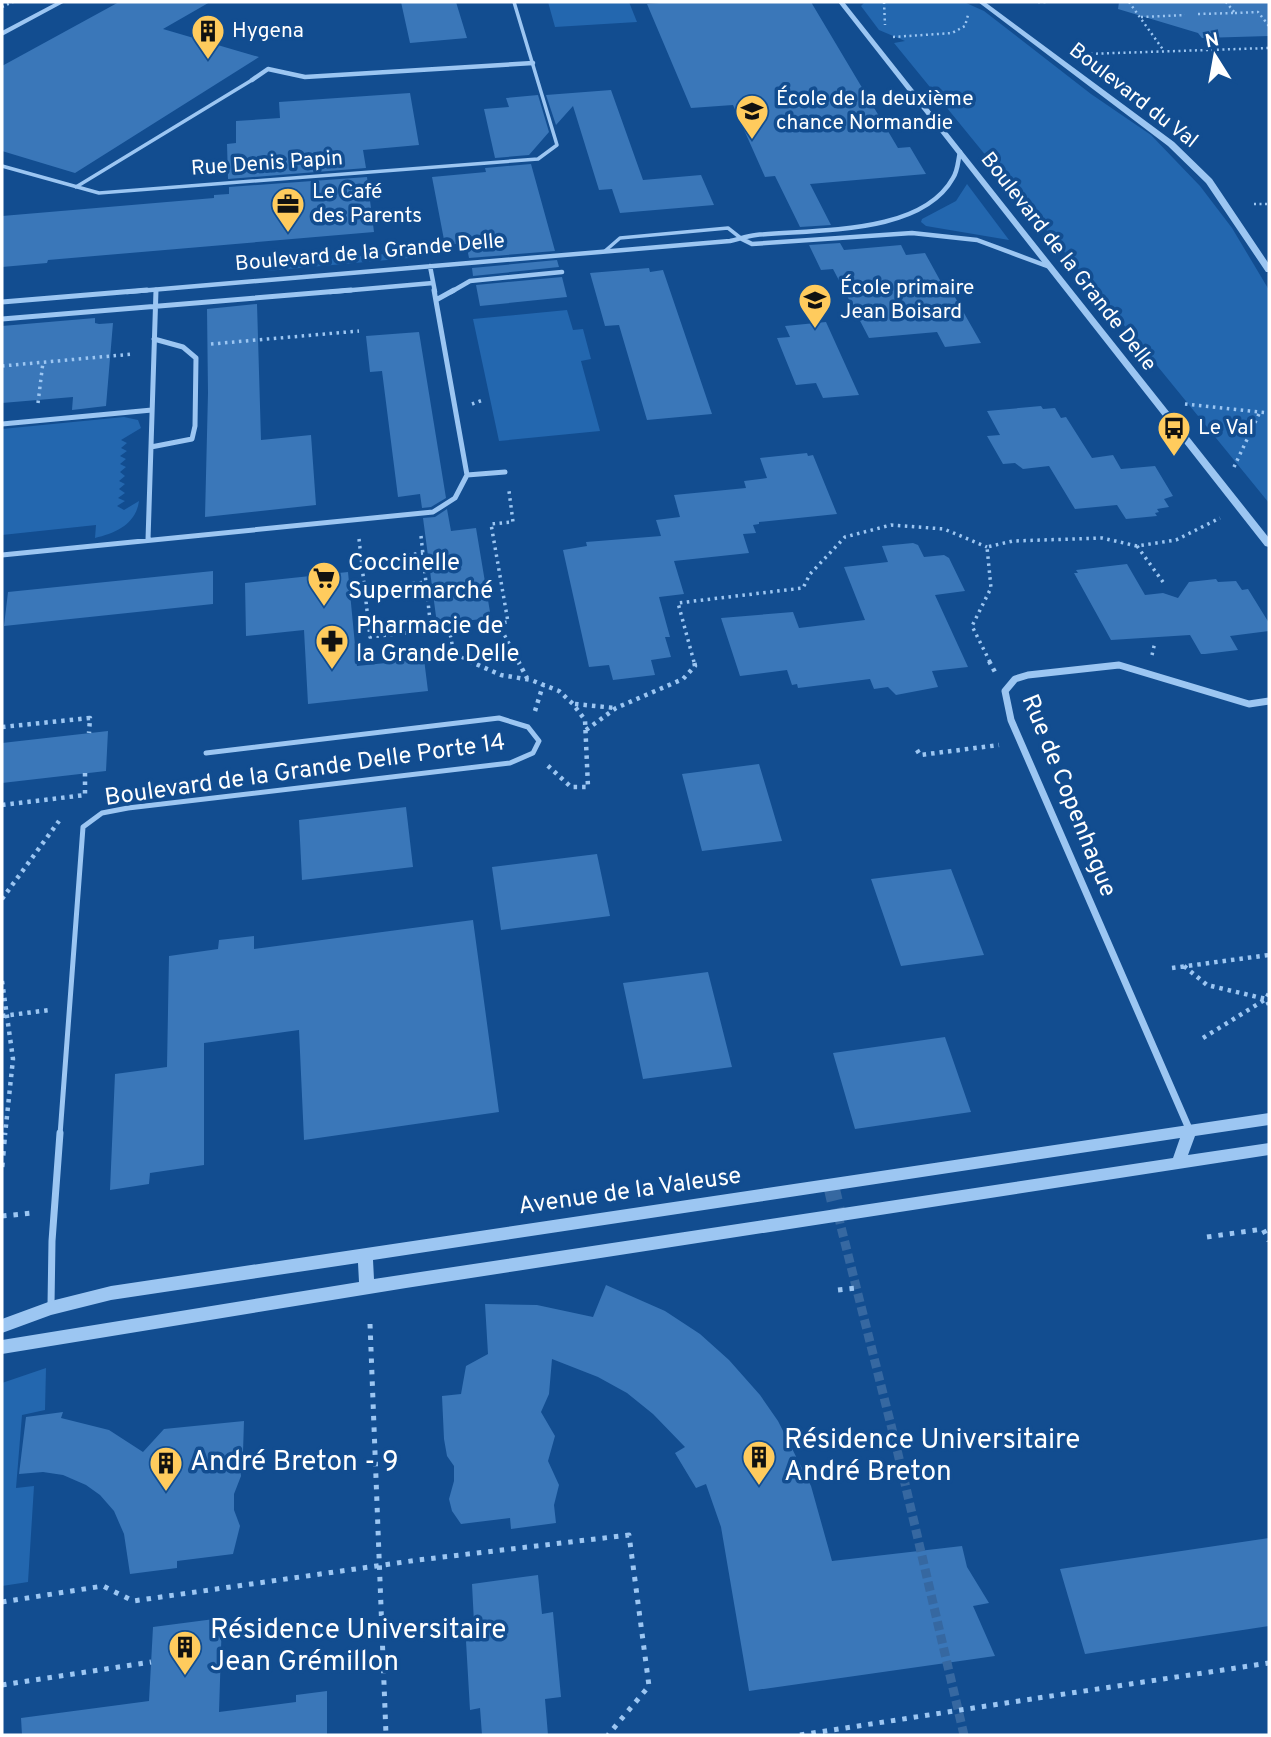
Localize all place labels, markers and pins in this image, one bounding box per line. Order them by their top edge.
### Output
building icon: Hygena [189,12,227,61]
place label: Hygena [232,18,304,45]
place label: École de la deuxième chance Normandie [776,85,973,137]
school or university icon: École de la deuxième chance Normandie [733,92,771,141]
place label: Le Café des Parents [312,179,422,230]
office icon: Le Café des Parents [269,185,307,234]
place label: École primaire Jean Boisard [840,274,974,326]
school or university icon: École primaire Jean Boisard [796,281,834,330]
bus stop icon: Le Val [1155,409,1193,458]
place label: Le Val [1198,415,1254,442]
place label: Coccinelle Supermarché [348,549,493,607]
supermarket icon: Coccinelle Supermarché [305,559,343,608]
place label: Pharmacie de la Grande Delle [356,612,519,670]
pharmacy icon: Pharmacie de la Grande Delle [313,622,351,671]
place label: Résidence Universitaire André Breton [784,1423,1080,1491]
building icon: Résidence Universitaire André Breton [740,1438,778,1487]
building icon: André Breton - 9 [147,1444,185,1493]
place label: André Breton - 9 [190,1445,399,1481]
place label: Résidence Universitaire Jean Grémillon [210,1613,506,1681]
building icon: Résidence Universitaire Jean Grémillon [166,1628,204,1677]

